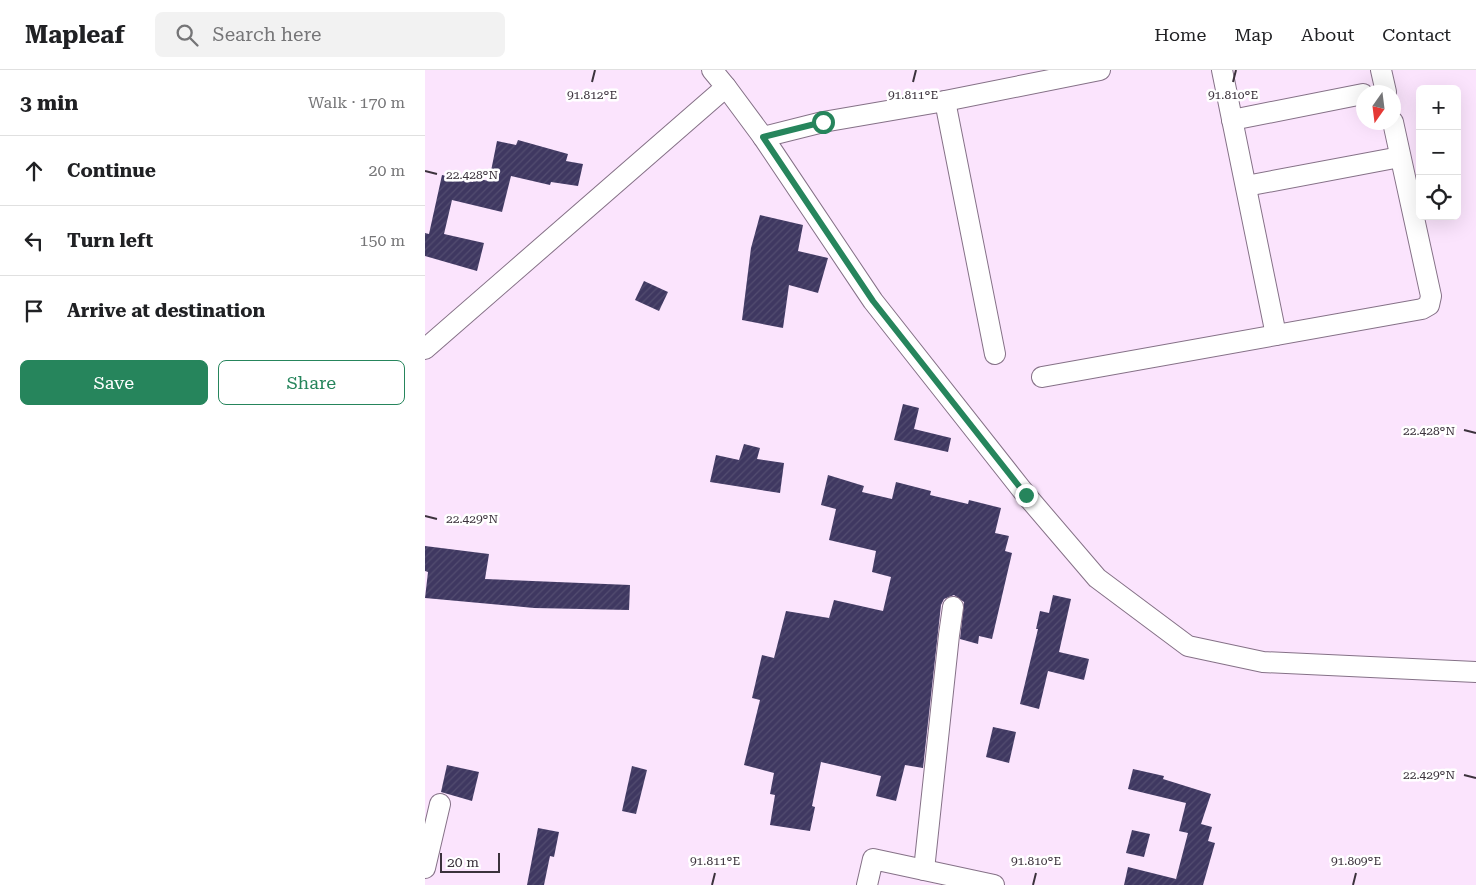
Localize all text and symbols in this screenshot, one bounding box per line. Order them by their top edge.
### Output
search box [155,12,505,57]
text: Mapleaf [25,21,125,49]
icon: search [173,21,201,49]
text: Search here [213,23,321,46]
text: Home [1154,24,1206,45]
text: Map [1234,24,1273,45]
text: About [1301,24,1354,45]
text: Contact [1382,24,1451,45]
north arrow [1356,85,1401,130]
map controls [1416,85,1461,220]
button: + [1416,85,1461,130]
text: 91.812°E [567,88,617,102]
text: 91.811°E [888,88,938,102]
text: 91.810°E [1208,88,1258,102]
text: 3 min [20,91,78,115]
text: Walk · 170 m [308,93,405,112]
route start [812,111,835,134]
button: − [1416,130,1461,175]
icon: ahead [20,157,48,185]
text: Continue [67,159,156,182]
text: 20 m [368,161,405,180]
text: 22.428°N [446,168,498,182]
button: locate [1416,175,1461,220]
icon: left [20,227,48,255]
text: Turn left [67,229,153,252]
text: 150 m [359,231,405,250]
icon: arrive [20,297,48,325]
text: Arrive at destination [67,299,265,322]
button: Save [20,360,208,405]
button: Share [218,360,405,405]
text: 22.428°N [1403,424,1455,438]
route end [1015,484,1038,507]
text: 22.429°N [446,512,498,526]
text: 22.429°N [1403,768,1455,782]
scale bar [440,850,500,873]
text: 20 m [447,854,479,870]
text: 91.811°E [690,854,740,868]
text: 91.810°E [1011,854,1061,868]
text: 91.809°E [1331,854,1381,868]

